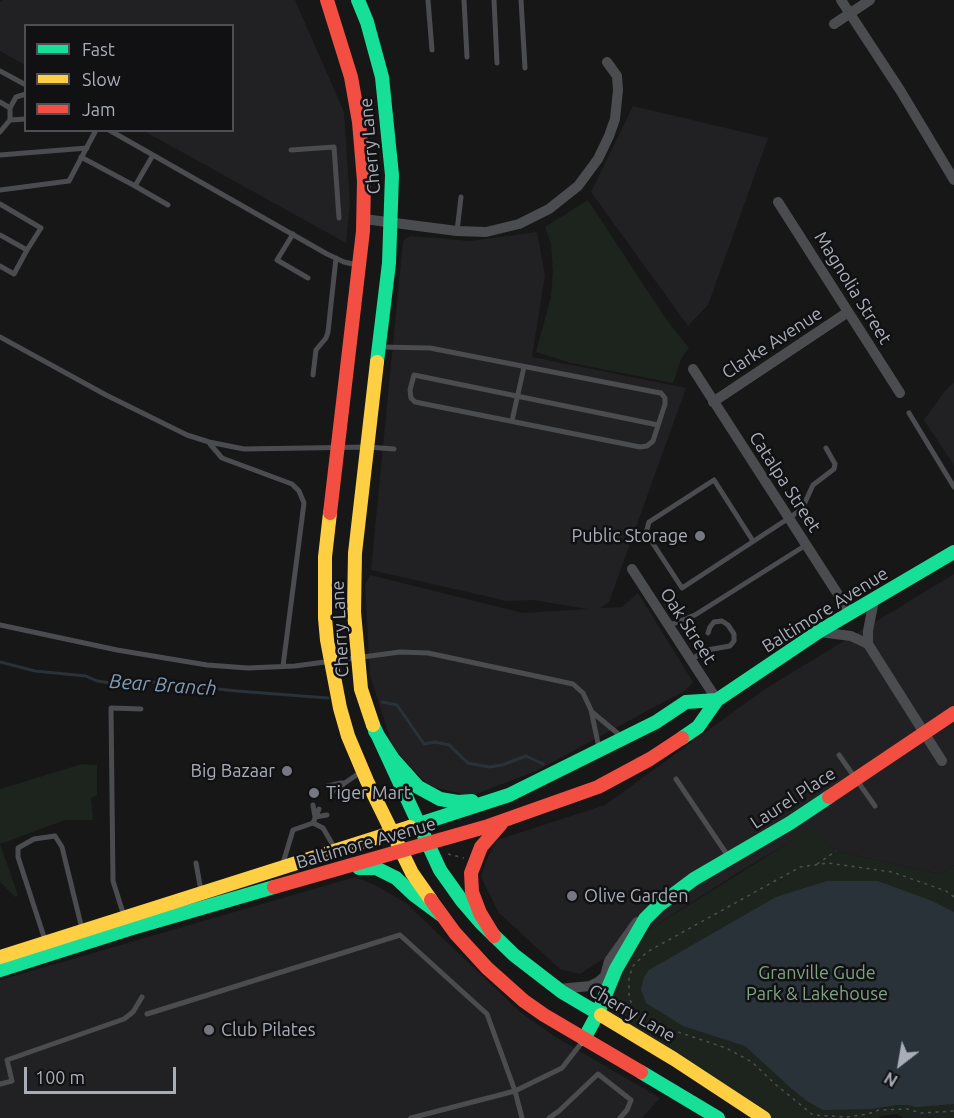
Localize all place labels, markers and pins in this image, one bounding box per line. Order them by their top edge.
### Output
place label: Public Storage [572,525,688,547]
marker: Public Storage [693,529,707,543]
place label: Big Bazaar [190,760,275,782]
marker: Big Bazaar [280,764,294,778]
place label: Tiger Mart [326,782,411,804]
marker: Tiger Mart [307,786,321,800]
place label: Olive Garden [584,885,689,907]
marker: Olive Garden [565,889,579,903]
place label: Club Pilates [221,1019,316,1041]
marker: Club Pilates [202,1023,216,1037]

